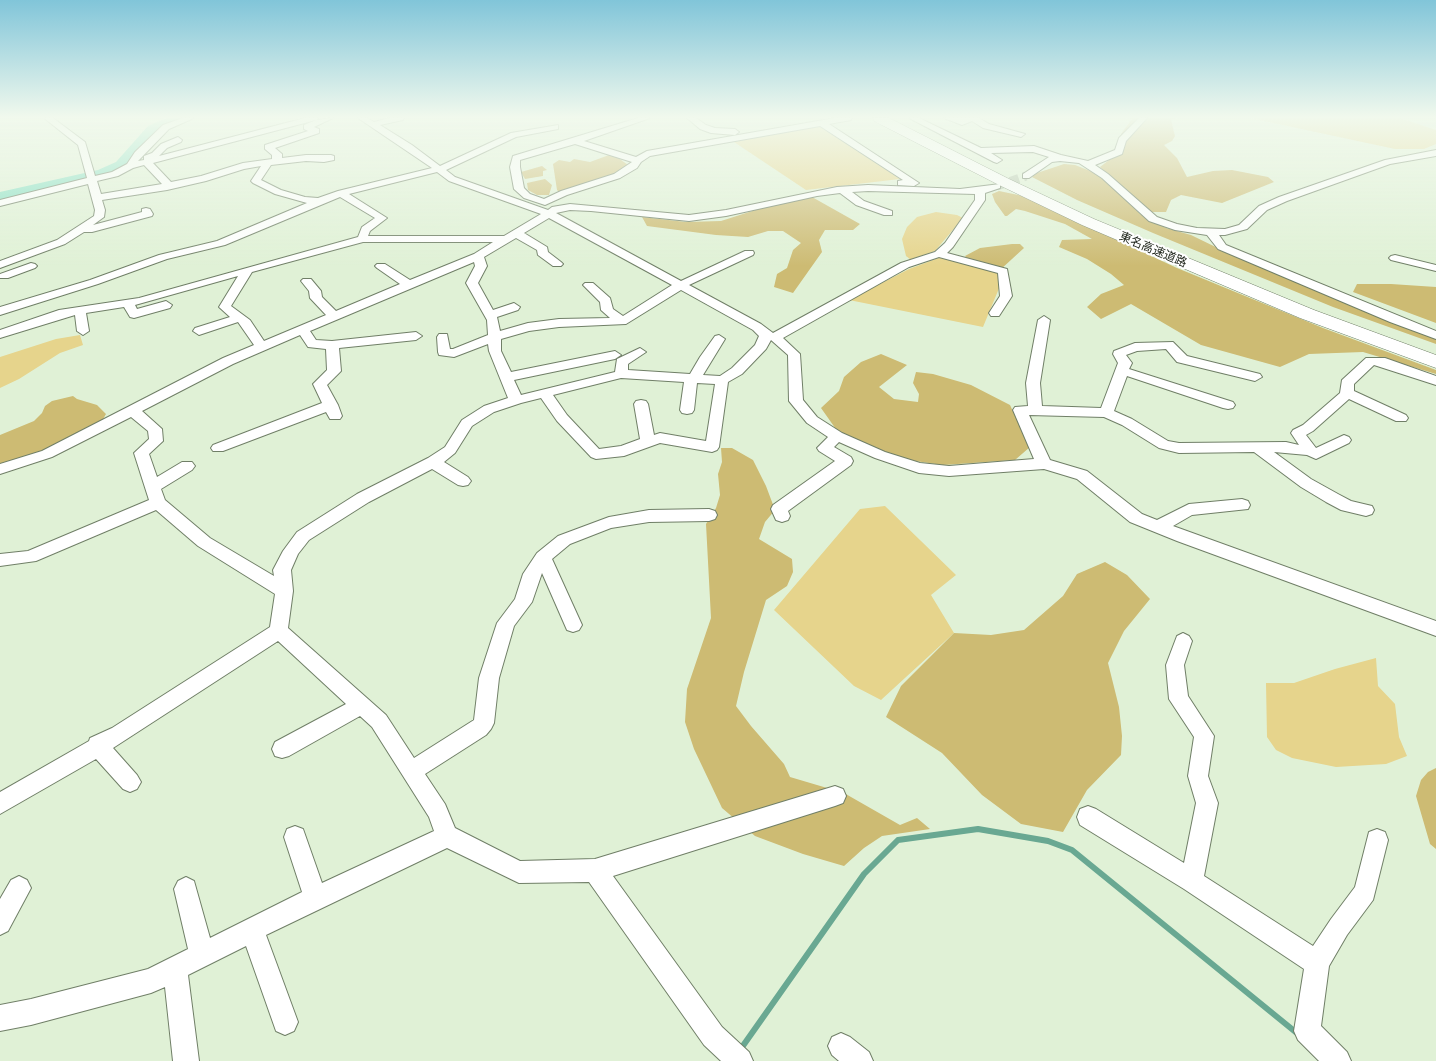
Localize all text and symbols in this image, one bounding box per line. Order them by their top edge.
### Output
street label: 東名高速道路 [1117,229,1189,271]

